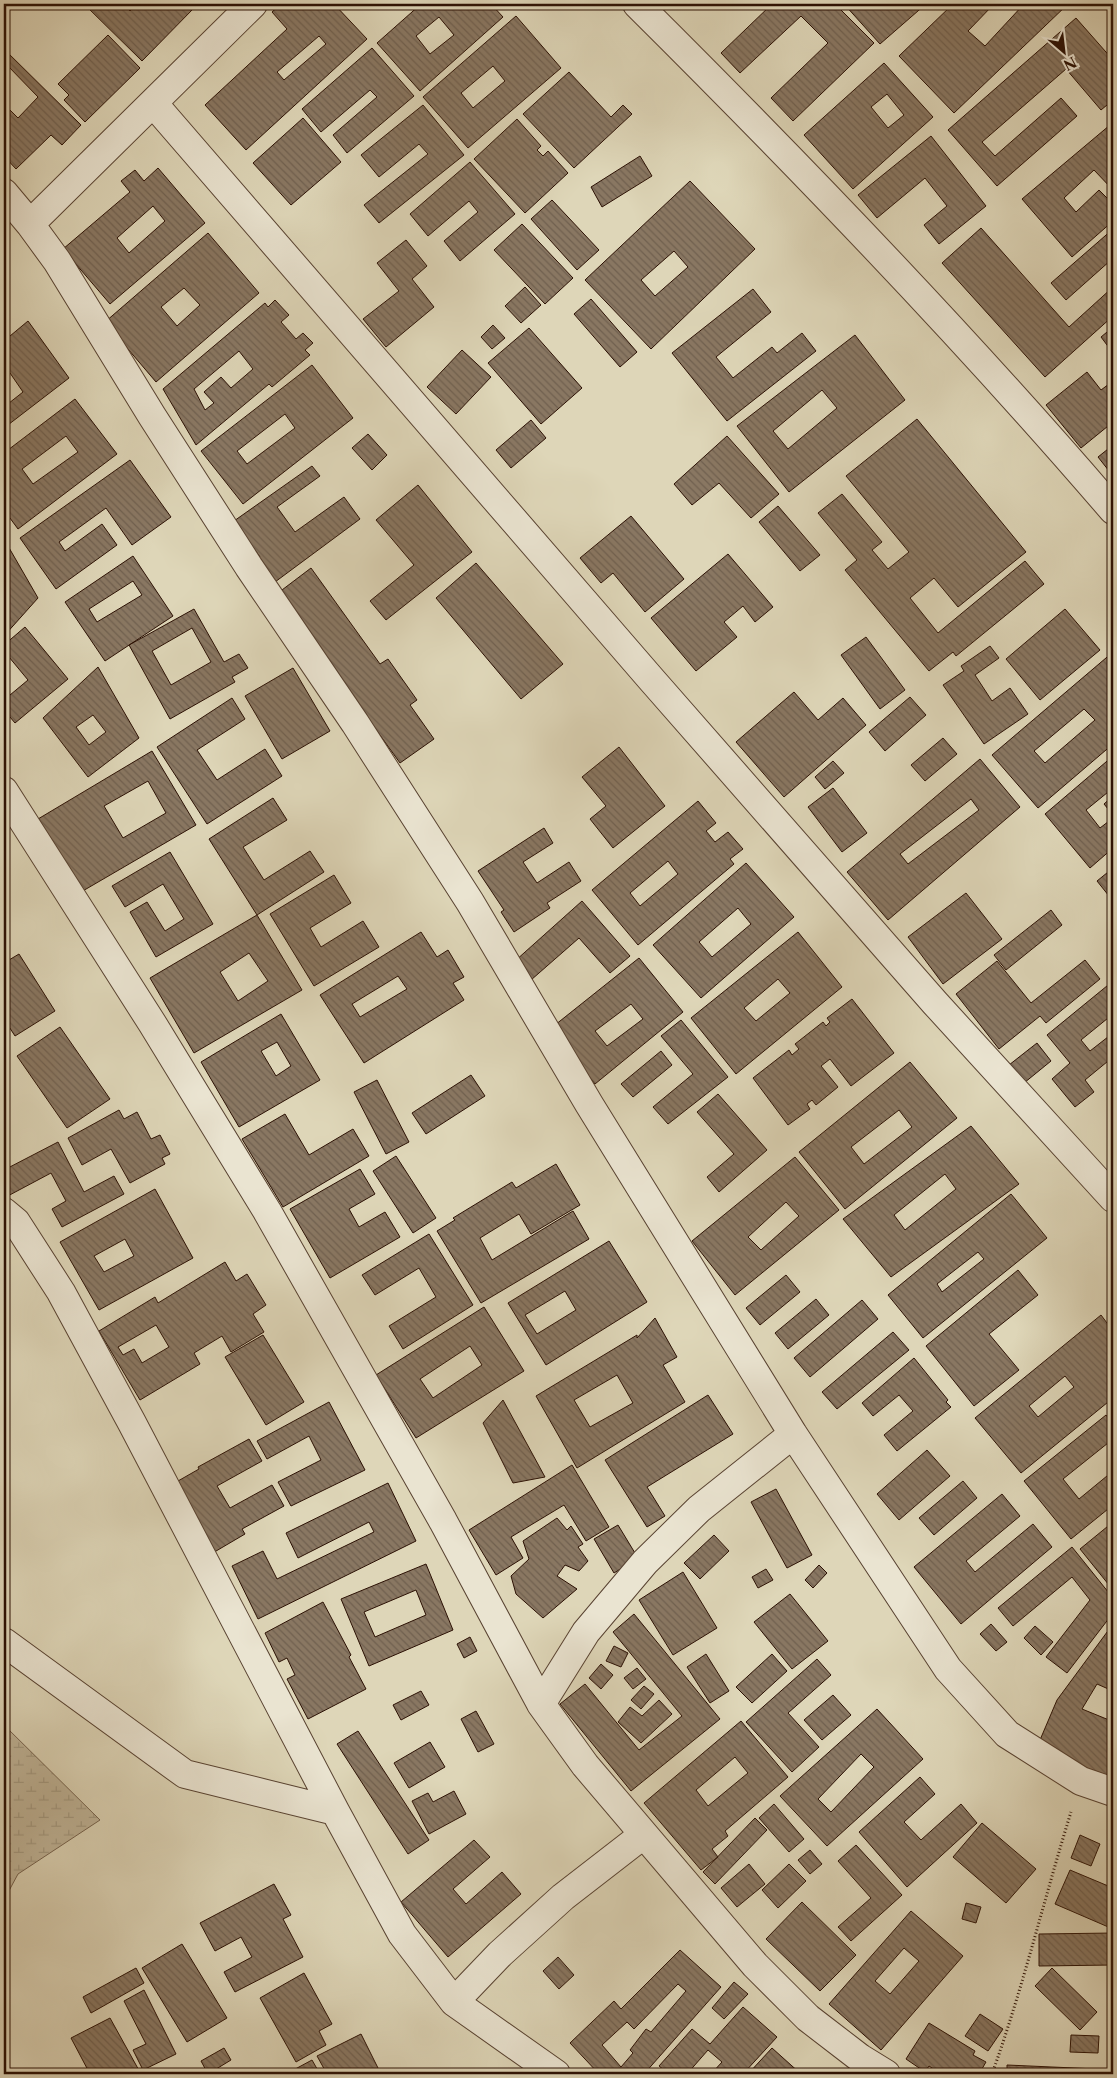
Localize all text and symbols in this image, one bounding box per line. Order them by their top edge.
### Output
north arrow [1040,28,1090,78]
text: N [1061,53,1080,74]

